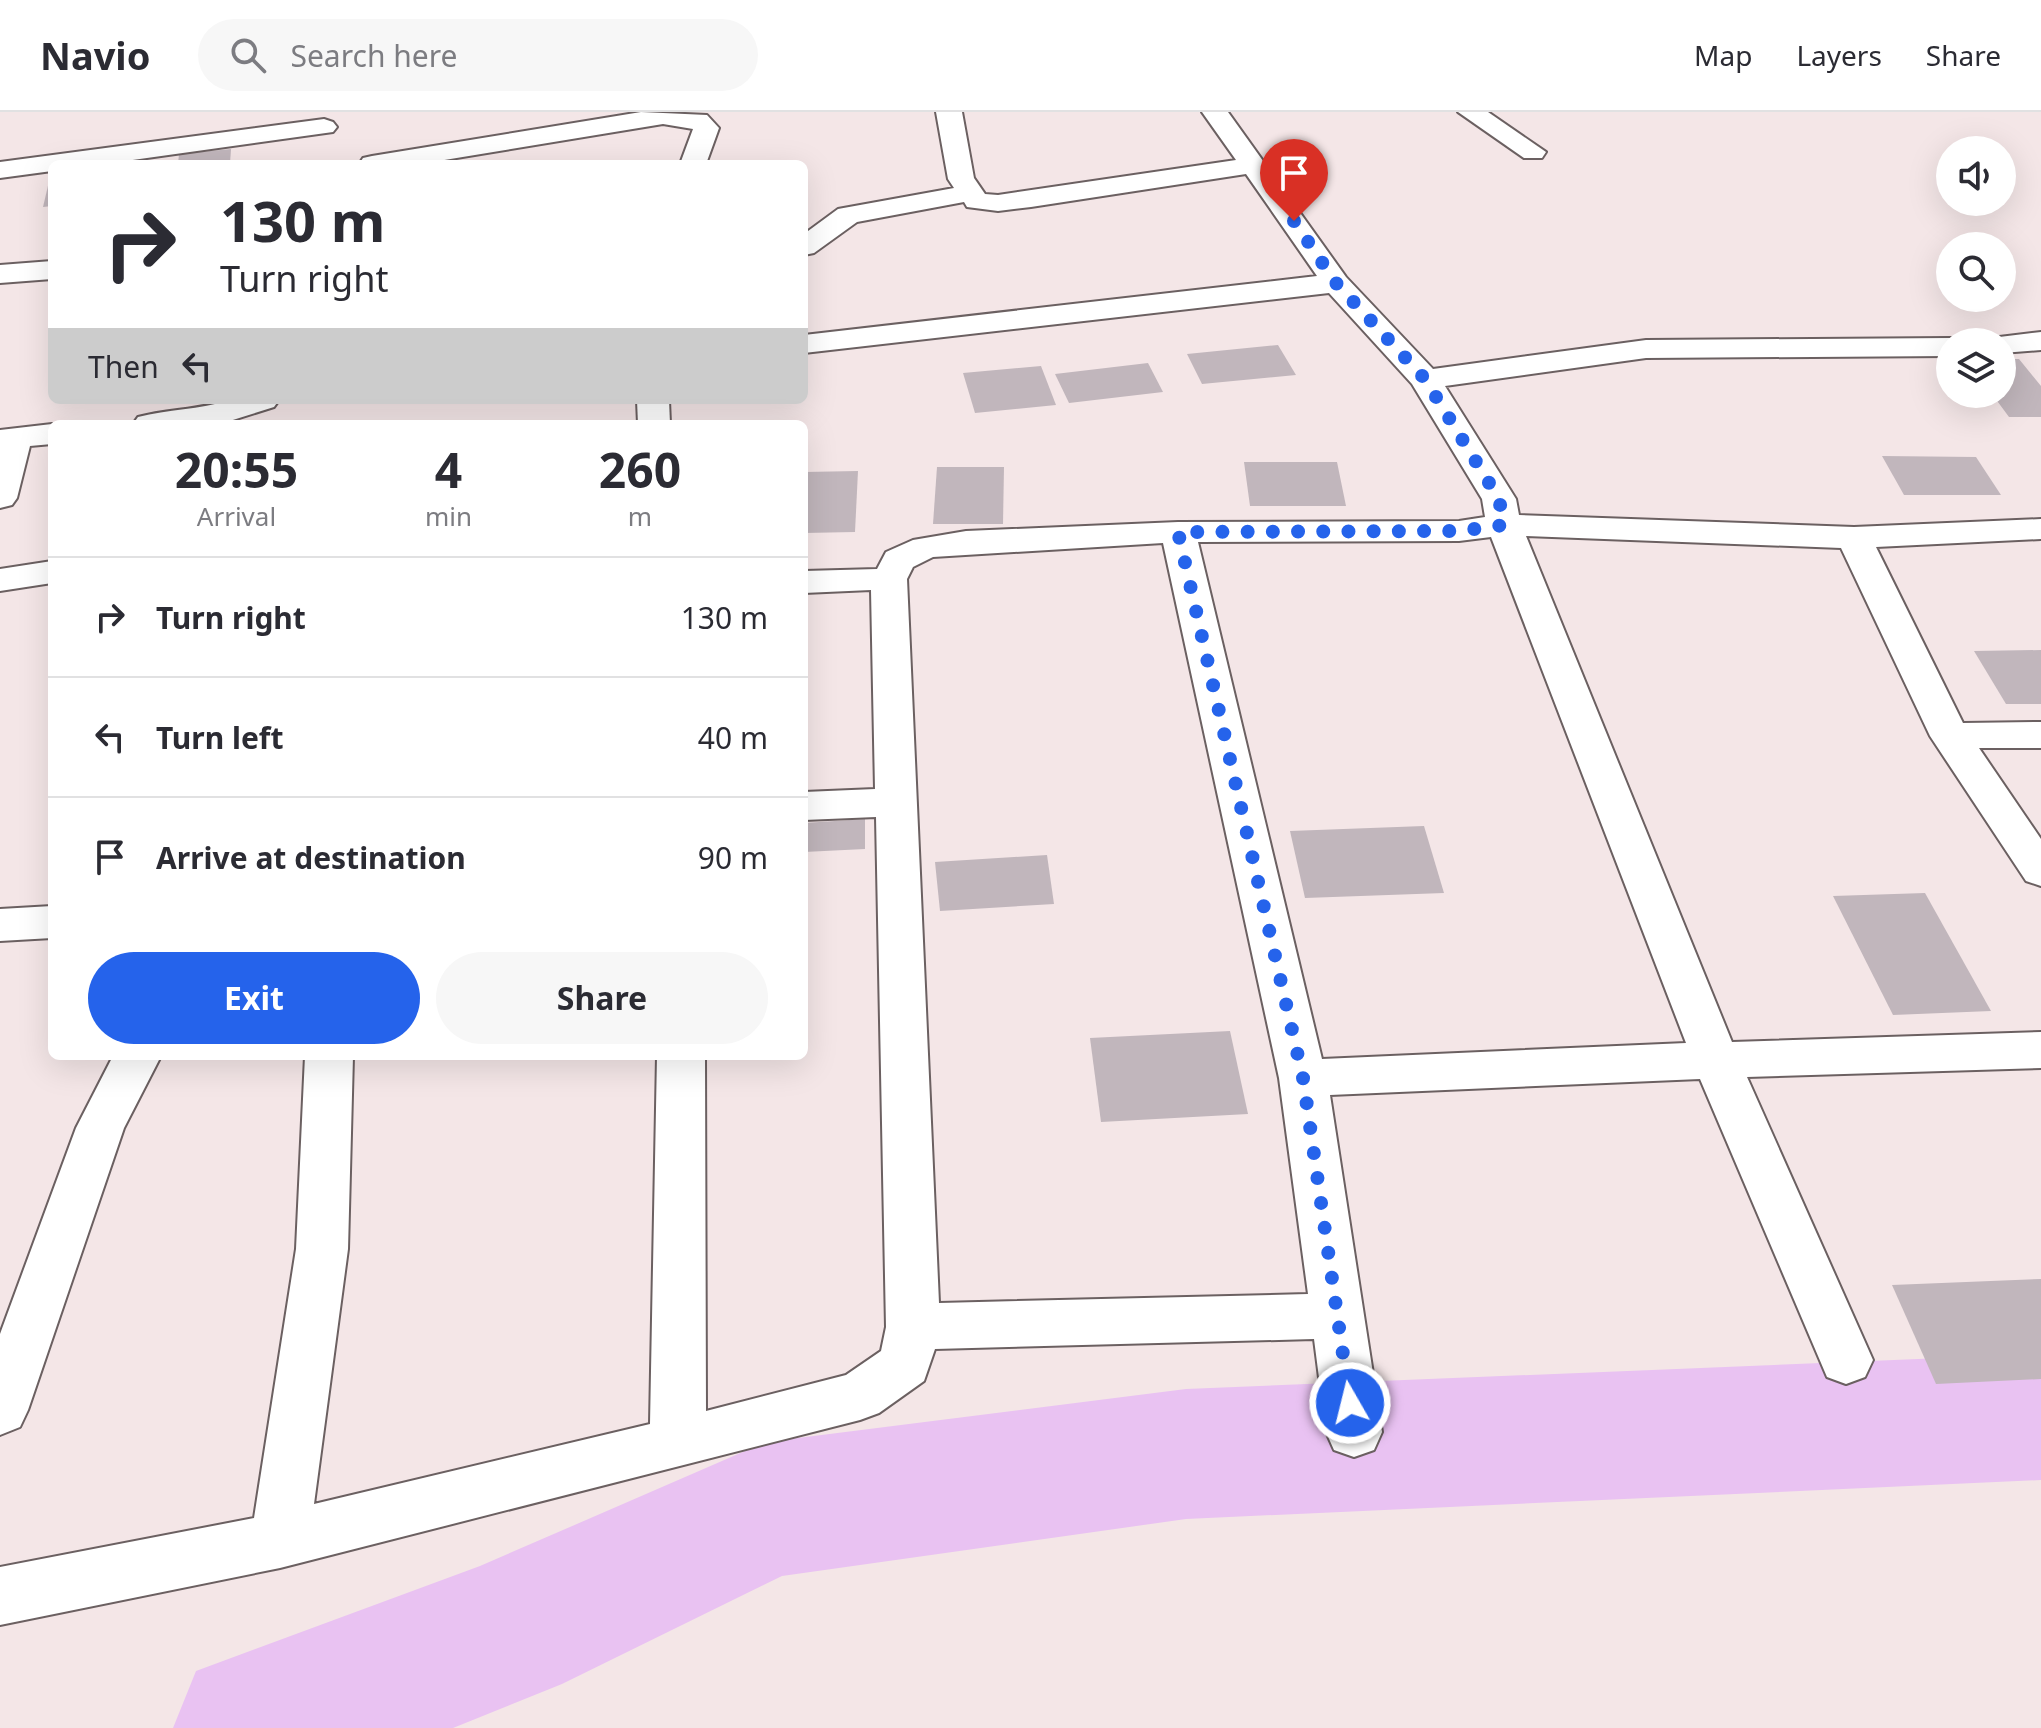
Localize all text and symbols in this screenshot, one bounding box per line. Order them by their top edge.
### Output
search box [198,19,758,91]
text: Navio [40,29,150,81]
icon: search [226,33,270,77]
text: Search here [290,35,457,76]
text: Map [1694,36,1752,74]
text: Layers [1796,36,1882,74]
text: Share [1926,36,2001,74]
map controls [1936,136,2016,408]
button: sound [1936,136,2016,216]
pin [1260,139,1328,221]
icon: arrive [1272,151,1316,195]
text: 130 m [220,182,385,258]
icon: right [88,192,192,296]
button: search [1936,232,2016,312]
text: Turn right [220,254,388,303]
button: layers [1936,328,2016,408]
icon: left [175,344,219,388]
text: Then [88,346,159,387]
text: 20:55 [175,437,298,502]
text: 4 [435,437,462,502]
text: 260 [599,437,681,502]
text: Arrival [197,498,276,534]
text: min [425,498,472,534]
text: m [628,498,652,534]
icon: right [88,595,132,639]
text: Turn right [156,597,306,638]
text: 130 m [681,597,768,638]
icon: left [88,715,132,759]
text: Turn left [156,717,284,758]
text: 40 m [698,717,768,758]
icon: arrive [88,835,132,879]
text: Arrive at destination [156,837,466,878]
text: 90 m [698,837,768,878]
button: Exit [88,952,420,1044]
button: Share [436,952,768,1044]
position arrow [1308,1361,1392,1445]

